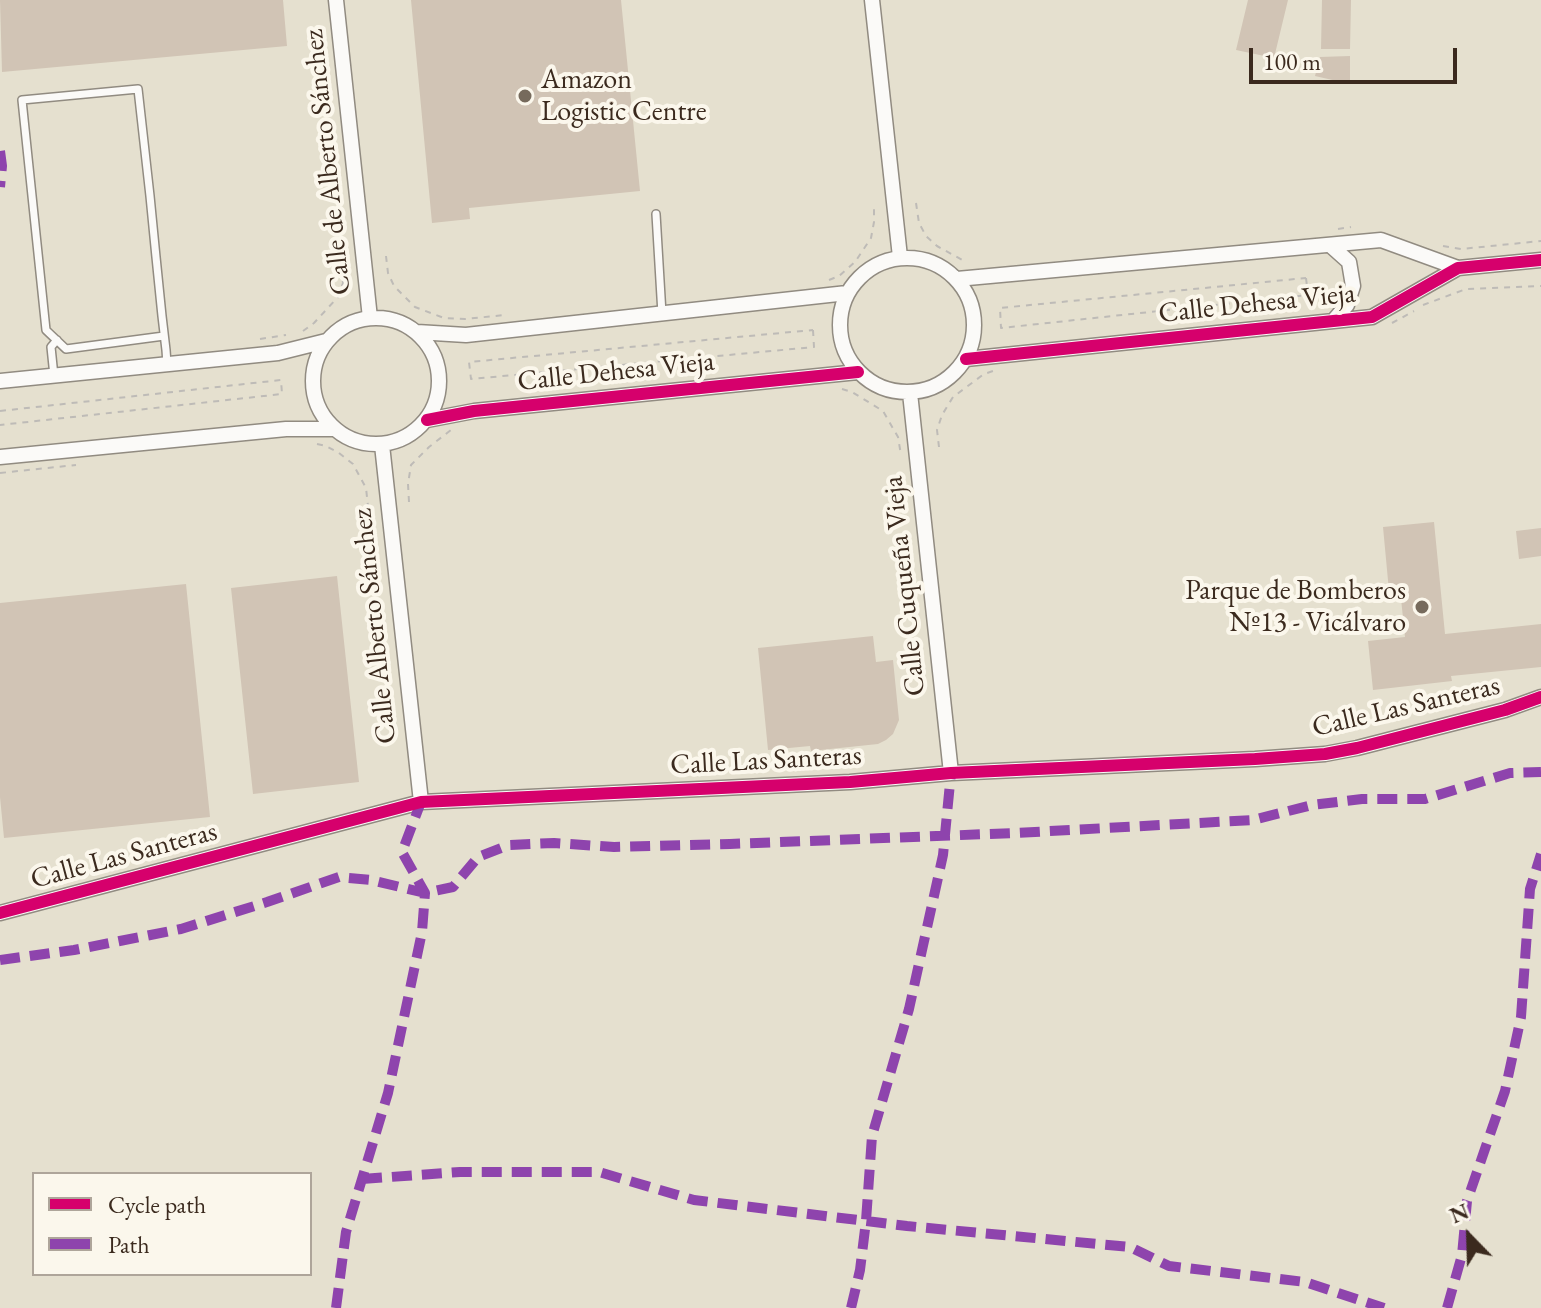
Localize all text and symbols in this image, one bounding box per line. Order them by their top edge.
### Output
street label: Calle de Alberto Sánchez [297,27,359,297]
scale bar [1253,32,1461,82]
text: 100 m [1263,46,1321,77]
place label: Amazon Logistic Centre [541,63,707,129]
marker: Amazon Logistic Centre [516,87,534,105]
street label: Calle Dehesa Vieja [1157,277,1357,331]
street label: Calle Dehesa Vieja [516,345,716,399]
street label: Calle Cuqueña Vieja [877,474,933,698]
street label: Calle Alberto Sánchez [346,507,404,745]
place label: Parque de Bomberos Nº13 - Vicálvaro [1185,574,1406,640]
marker: Parque de Bomberos Nº13 - Vicálvaro [1413,598,1431,616]
street label: Calle Las Santeras [1309,669,1503,745]
street label: Calle Las Santeras [670,739,862,783]
street label: Calle Las Santeras [27,815,221,897]
legend [32,1172,312,1276]
text: Cycle path [108,1189,206,1220]
north arrow [1429,1196,1509,1276]
text: N [1446,1197,1473,1230]
text: Path [108,1229,150,1260]

